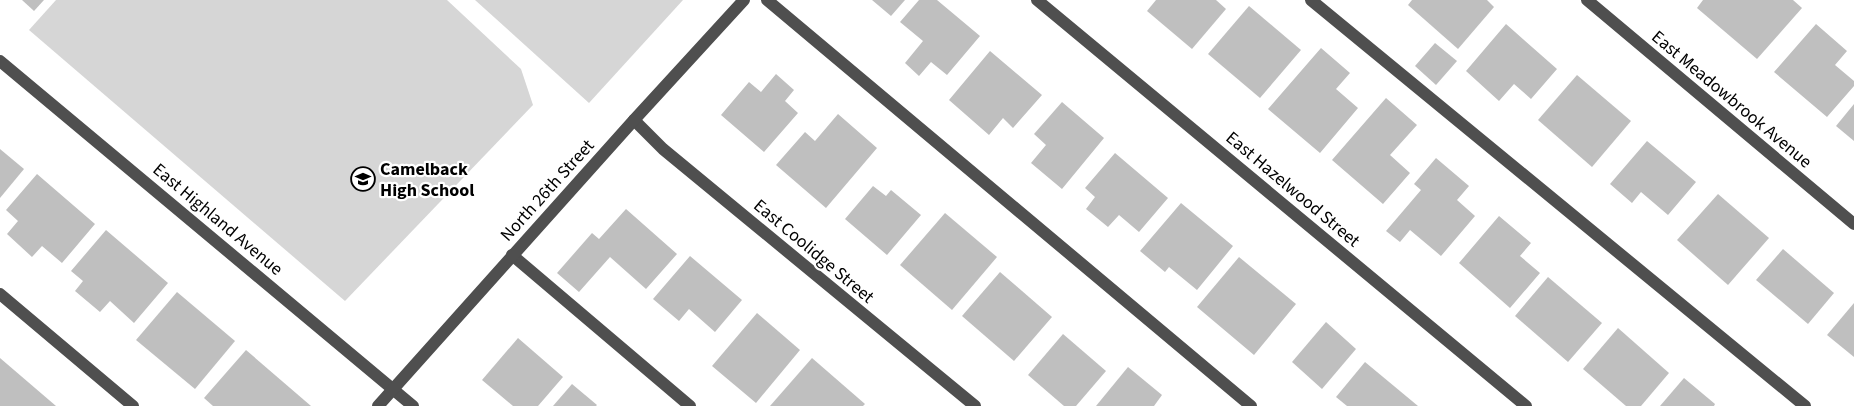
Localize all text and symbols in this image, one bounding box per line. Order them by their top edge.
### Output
street label: East Meadowbrook Avenue [1646,25,1817,174]
street label: East Hazelwood Street [1220,126,1365,253]
street label: North 26th Street [495,134,600,247]
street label: East Highland Avenue [147,157,288,281]
place label: Camelback High School [380,157,474,203]
school or university icon: Camelback High School [350,166,376,192]
street label: East Coolidge Street [748,193,879,309]

